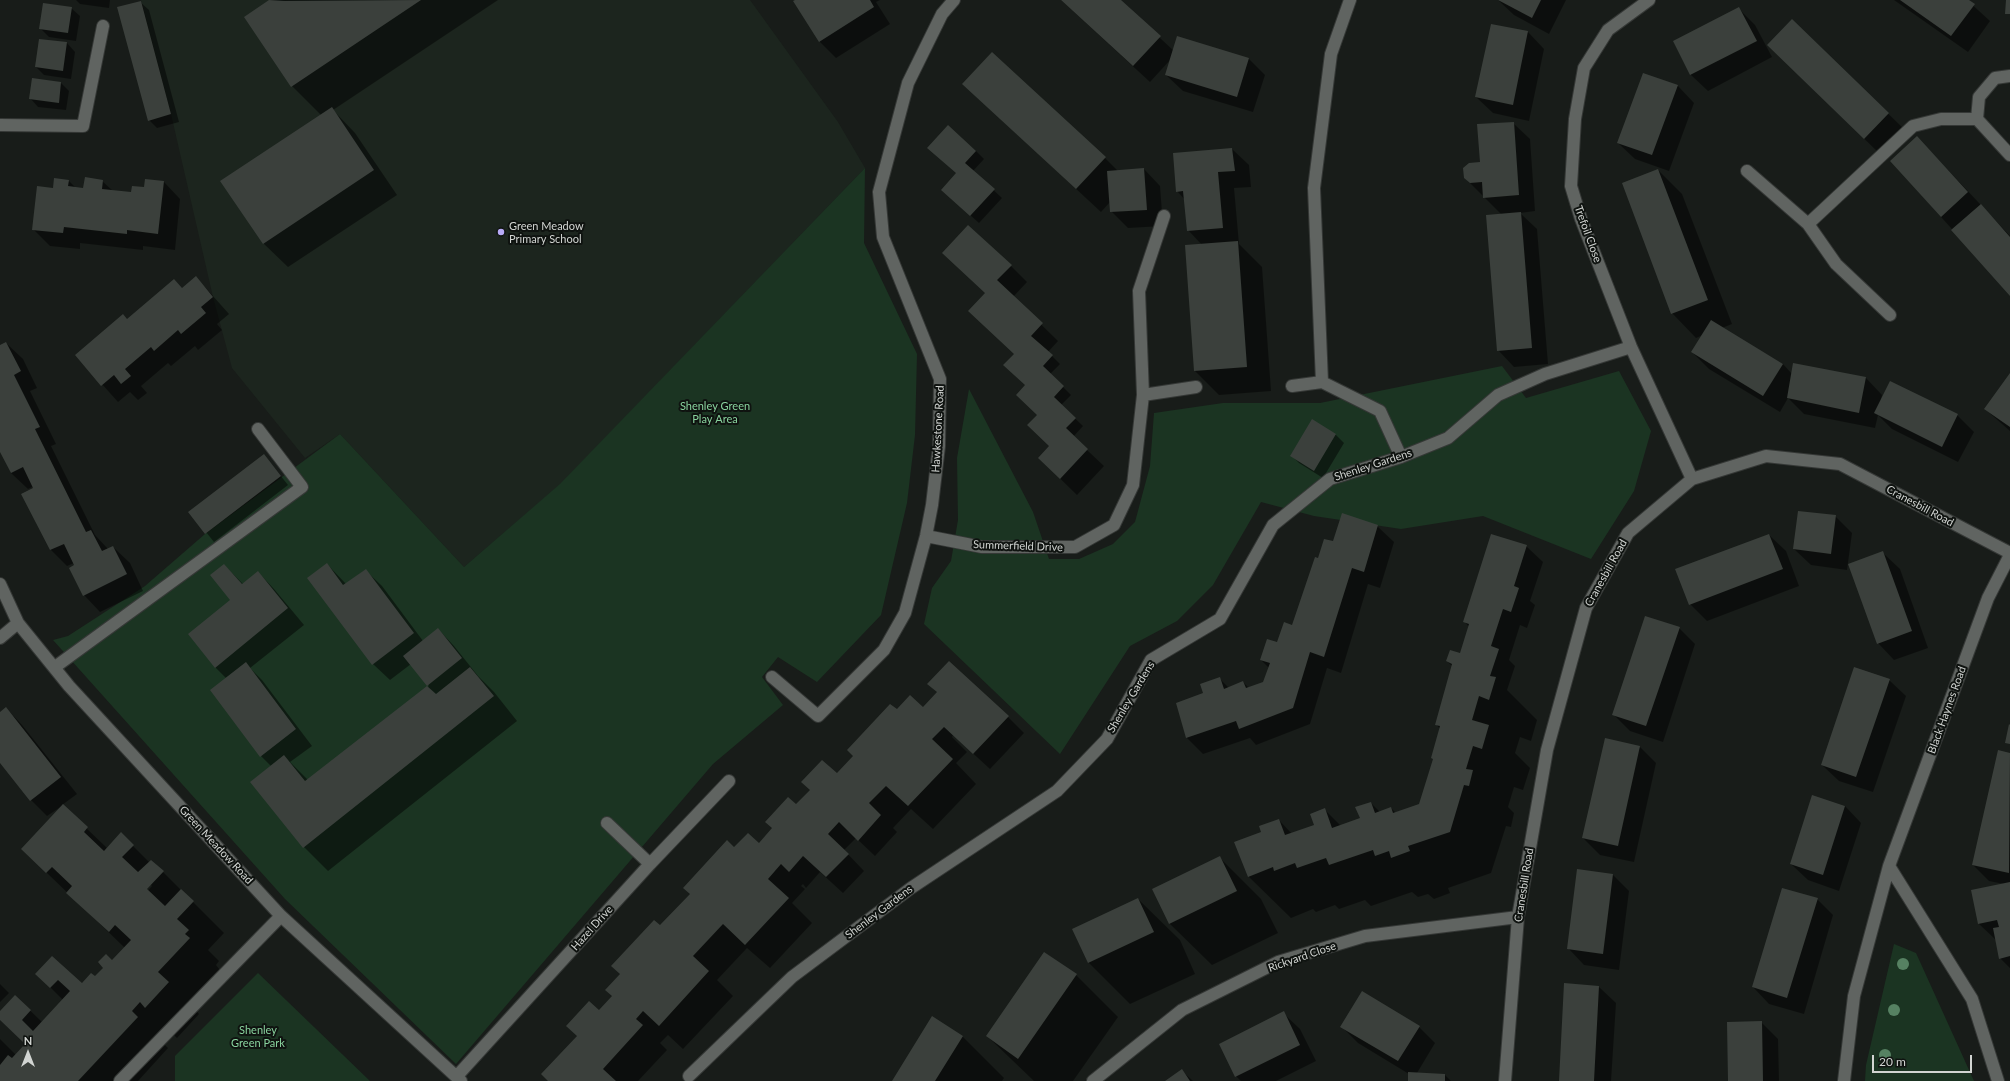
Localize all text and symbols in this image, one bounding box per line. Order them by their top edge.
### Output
street label: Trefoil Close [1572,204,1604,264]
place label: Green Meadow Primary School [509,219,584,245]
marker: Green Meadow Primary School [496,227,506,237]
street label: Hawkestone Road [929,385,947,473]
park label: Shenley Green Play Area [680,399,750,425]
street label: Shenley Gardens [1333,446,1413,484]
street label: Cranesbill Road [1884,483,1956,529]
street label: Cranesbill Road [1582,537,1630,609]
street label: Summerfield Drive [973,538,1063,554]
street label: Shenley Gardens [1105,659,1157,735]
street label: Black Haynes Road [1925,665,1969,755]
street label: Green Meadow Road [176,803,256,887]
street label: Cranesbill Road [1512,847,1536,923]
street label: Shenley Gardens [843,882,915,942]
street label: Hazel Drive [568,903,616,953]
street label: Rickyard Close [1266,939,1338,975]
park label: Shenley Green Park [231,1023,285,1049]
north arrow [8,1033,48,1073]
text: N [24,1034,32,1047]
scale bar [1874,1047,1974,1073]
text: 20 m [1879,1054,1906,1069]

